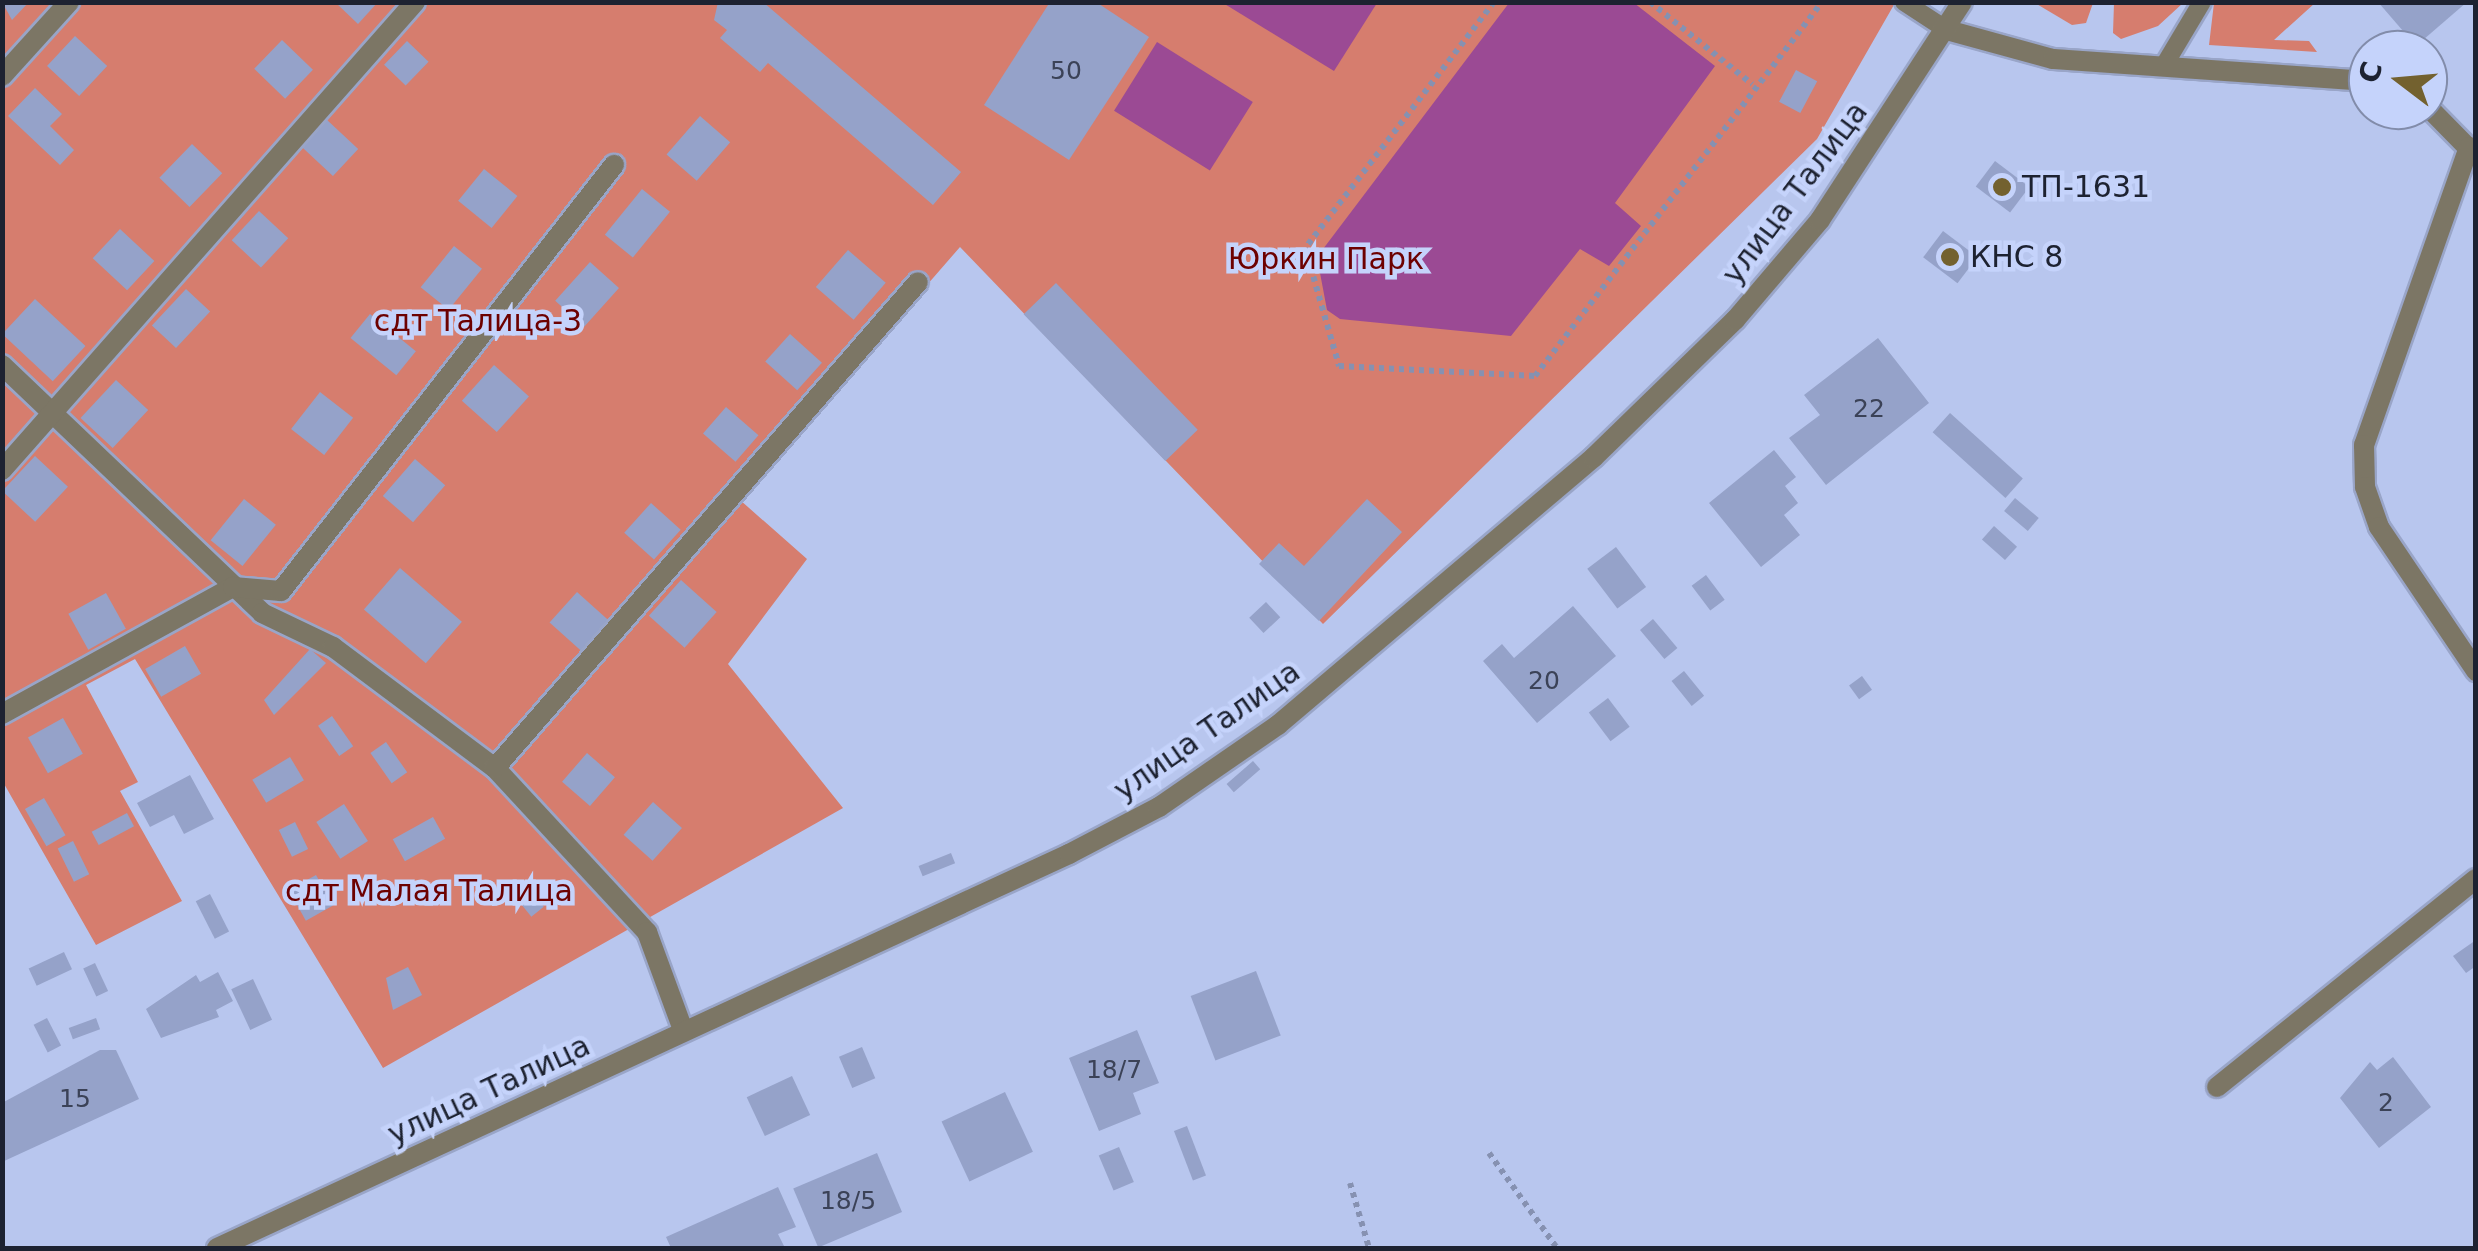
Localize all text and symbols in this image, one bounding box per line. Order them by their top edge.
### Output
north arrow [2348,30,2448,130]
house number: 50 [1050,56,1082,86]
text: С [2352,58,2389,87]
street label: улица Талица [1715,95,1875,291]
place label: ТП-1631 [2022,169,2150,205]
marker: ТП-1631 [1991,176,2013,198]
place label: КНС 8 [1970,239,2063,275]
park label: Юркин Парк [1228,241,1424,277]
marker: КНС 8 [1939,246,1961,268]
park label: сдт Талица-3 [374,303,582,339]
house number: 22 [1853,394,1885,424]
street label: улица Талица [1107,653,1307,809]
house number: 20 [1528,666,1560,696]
park label: сдт Малая Талица [285,873,573,909]
street label: улица Талица [382,1027,596,1153]
house number: 18/7 [1086,1055,1142,1085]
house number: 15 [59,1084,91,1114]
house number: 2 [2378,1088,2394,1118]
house number: 18/5 [820,1186,876,1216]

